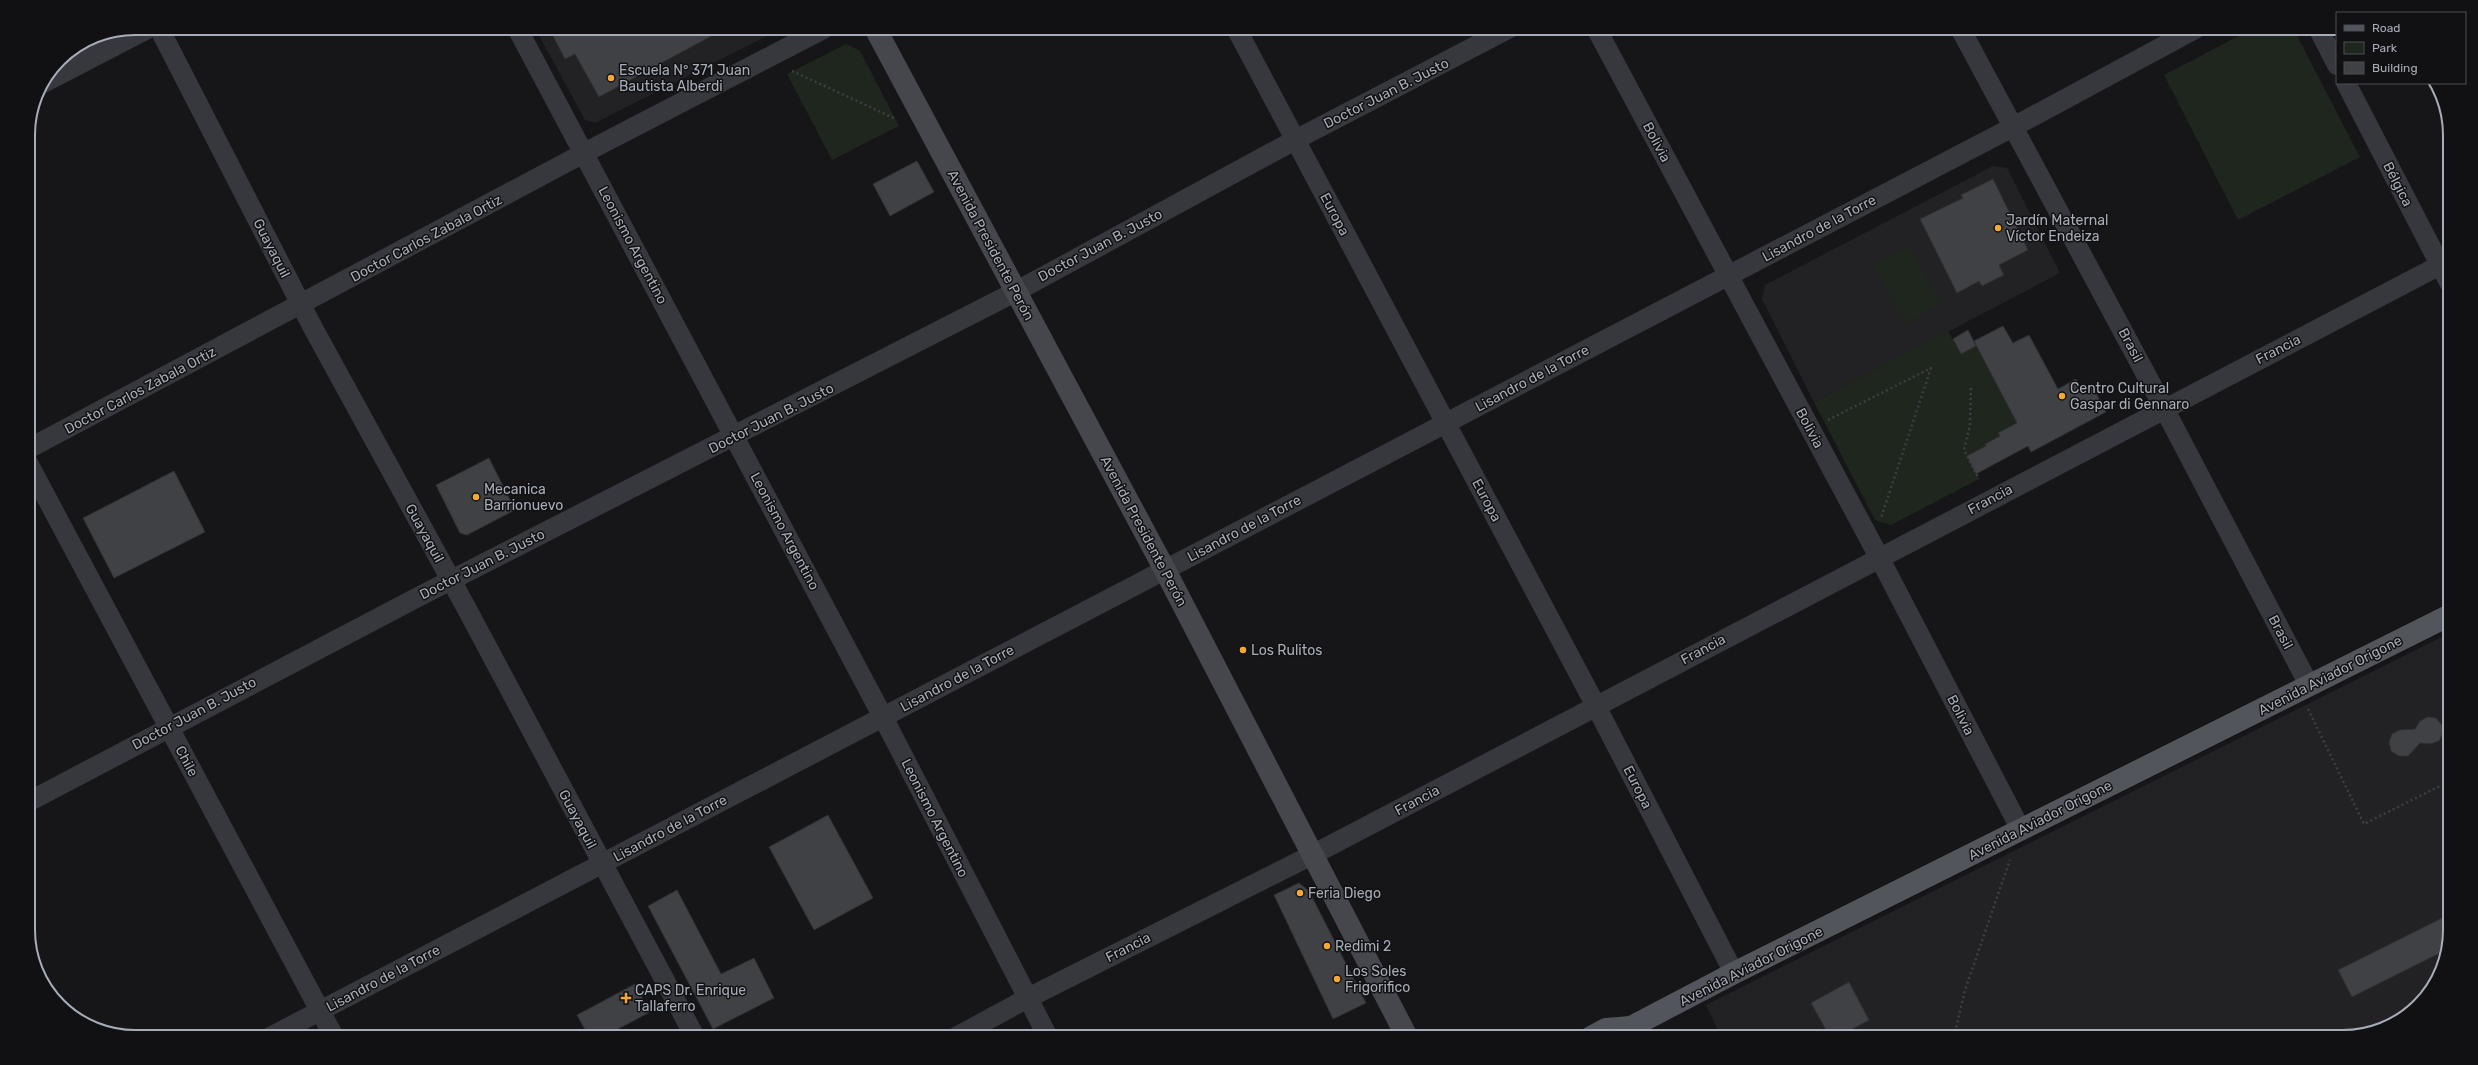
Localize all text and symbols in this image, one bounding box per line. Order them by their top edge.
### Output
legend [2336,12,2466,84]
text: Road [2372,21,2400,35]
text: Park [2372,41,2398,55]
street label: Doctor Juan B. Justo [1321,54,1452,132]
text: Building [2372,61,2418,75]
place label: Escuela N° 371 Juan Bautista Alberdi [619,62,750,95]
marker: Escuela N° 371 Juan Bautista Alberdi [606,73,616,83]
street label: Bolivia [1639,119,1674,165]
street label: Bélgica [2379,159,2416,209]
street label: Avenida Presidente Perón [944,167,1037,323]
street label: Leonismo Argentino [594,184,671,307]
street label: Europa [1316,190,1353,239]
street label: Doctor Carlos Zabala Ortiz [348,191,505,286]
street label: Lisandro de la Torre [1759,191,1879,266]
street label: Doctor Juan B. Justo [1035,205,1165,285]
place label: Jardín Maternal Víctor Endeiza [2006,212,2108,245]
street label: Guayaquil [249,216,294,281]
marker: Jardín Maternal Víctor Endeiza [1993,223,2003,233]
street label: Brasil [2115,325,2147,365]
street label: Francia [2253,331,2304,368]
street label: Lisandro de la Torre [1472,341,1592,416]
street label: Doctor Carlos Zabala Ortiz [62,343,219,438]
street label: Doctor Juan B. Justo [706,379,837,457]
place label: Centro Cultural Gaspar di Gennaro [2070,380,2189,413]
marker: Centro Cultural Gaspar di Gennaro [2057,391,2067,401]
street label: Bolivia [1792,405,1827,451]
street label: Avenida Presidente Perón [1097,453,1190,609]
street label: Leonismo Argentino [746,470,823,593]
street label: Europa [1468,476,1505,525]
place label: Mecanica Barrionuevo [484,481,563,514]
street label: Francia [1965,481,2016,518]
street label: Lisandro de la Torre [1184,491,1304,566]
marker: Mecanica Barrionuevo [471,492,481,502]
street label: Guayaquil [402,501,448,565]
street label: Doctor Juan B. Justo [417,525,548,603]
street label: Brasil [2265,612,2297,652]
street label: Francia [1678,631,1729,668]
street label: Avenida Aviador Origone [2256,632,2405,719]
street label: Lisandro de la Torre [897,641,1017,716]
place label: Los Rulitos [1251,642,1322,659]
marker: Los Rulitos [1238,645,1248,655]
street label: Doctor Juan B. Justo [129,673,259,753]
street label: Bolivia [1943,692,1978,738]
street label: Chile [171,743,202,780]
street label: Leonismo Argentino [897,756,972,880]
street label: Europa [1620,763,1656,812]
street label: Avenida Aviador Origone [1966,777,2115,864]
street label: Francia [1392,782,1443,819]
street label: Guayaquil [555,787,600,852]
street label: Lisandro de la Torre [610,791,730,866]
place label: Feria Diego [1308,885,1381,902]
marker: Feria Diego [1295,888,1305,898]
street label: Avenida Aviador Origone [1677,923,1826,1010]
street label: Francia [1103,929,1154,966]
place label: Redimi 2 [1335,938,1391,955]
street label: Lisandro de la Torre [323,941,443,1016]
marker: Redimi 2 [1322,941,1332,951]
place label: Los Soles Frigorifico [1345,963,1410,996]
marker: Los Soles Frigorifico [1332,974,1342,984]
place label: CAPS Dr. Enrique Tallaferro [635,982,746,1015]
marker: CAPS Dr. Enrique Tallaferro [620,992,632,1004]

